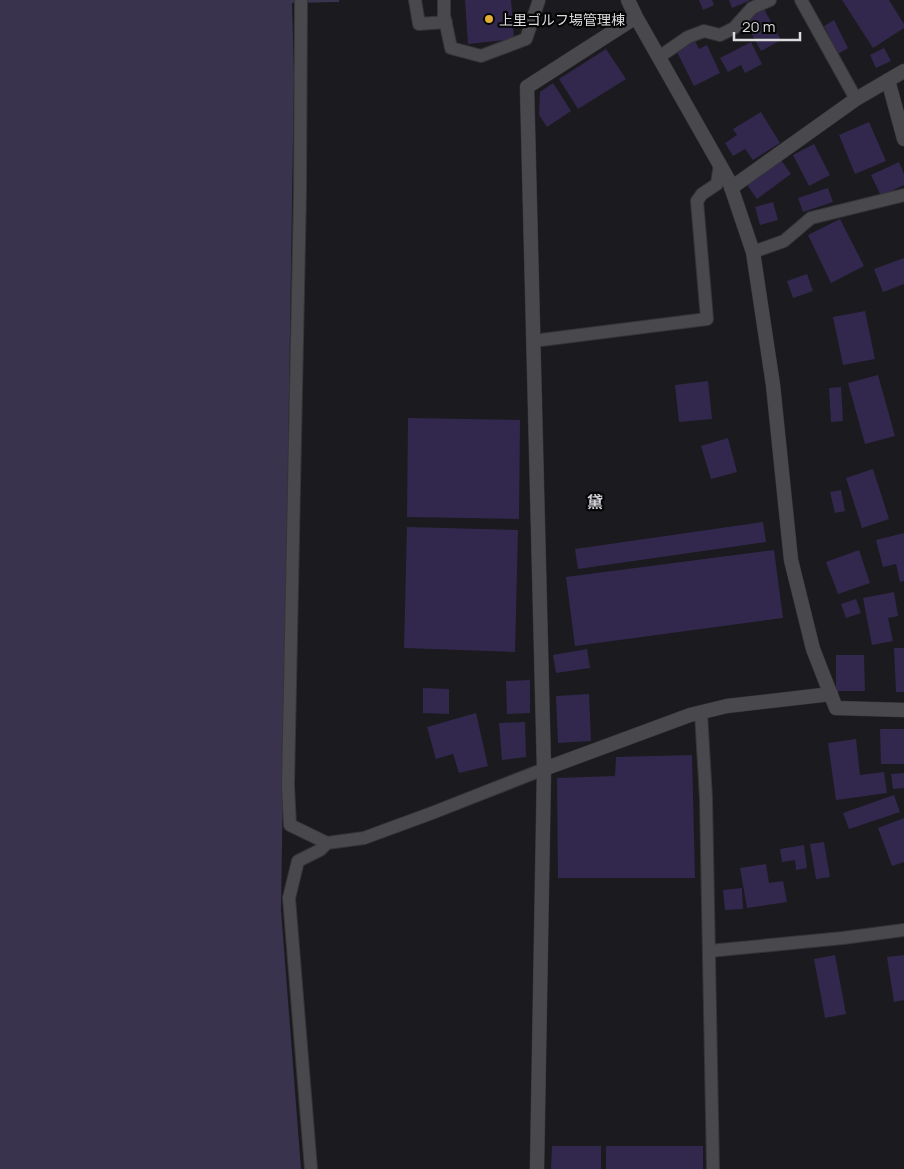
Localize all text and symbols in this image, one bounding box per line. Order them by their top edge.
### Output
place label: 上里ゴルフ場管理棟 [499,10,625,29]
scale bar [734,10,800,42]
marker: 上里ゴルフ場管理棟 [483,13,495,25]
text: 20 m [742,16,775,37]
district label: 黛 [587,491,603,513]

